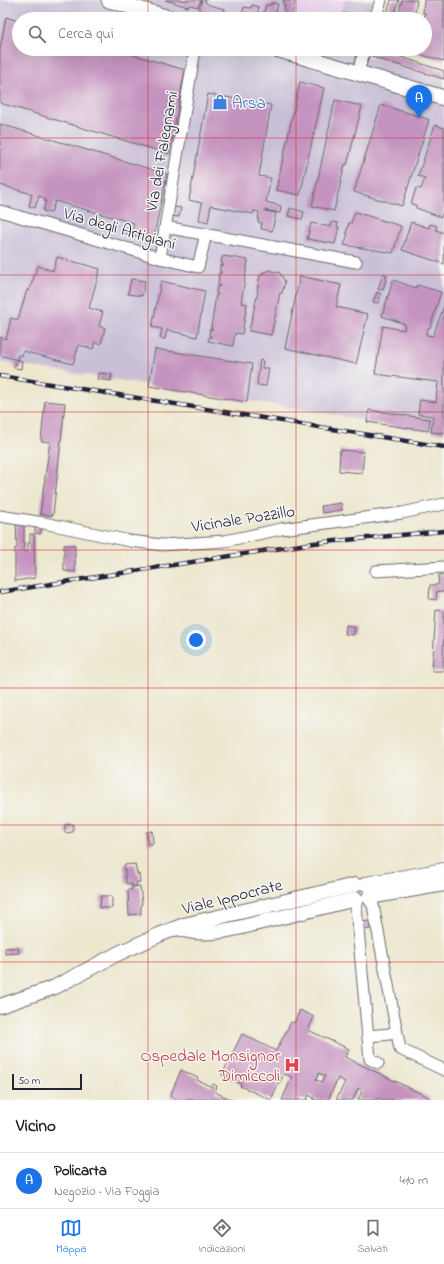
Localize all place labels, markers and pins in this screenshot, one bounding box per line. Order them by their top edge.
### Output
pin: A [406,85,432,118]
place label: Arsa [232,91,266,116]
shop icon: Arsa [211,93,229,111]
place label: Ospedale Monsignor Dimiccoli [140,1044,281,1089]
hospital icon: Ospedale Monsignor Dimiccoli [283,1056,301,1074]

